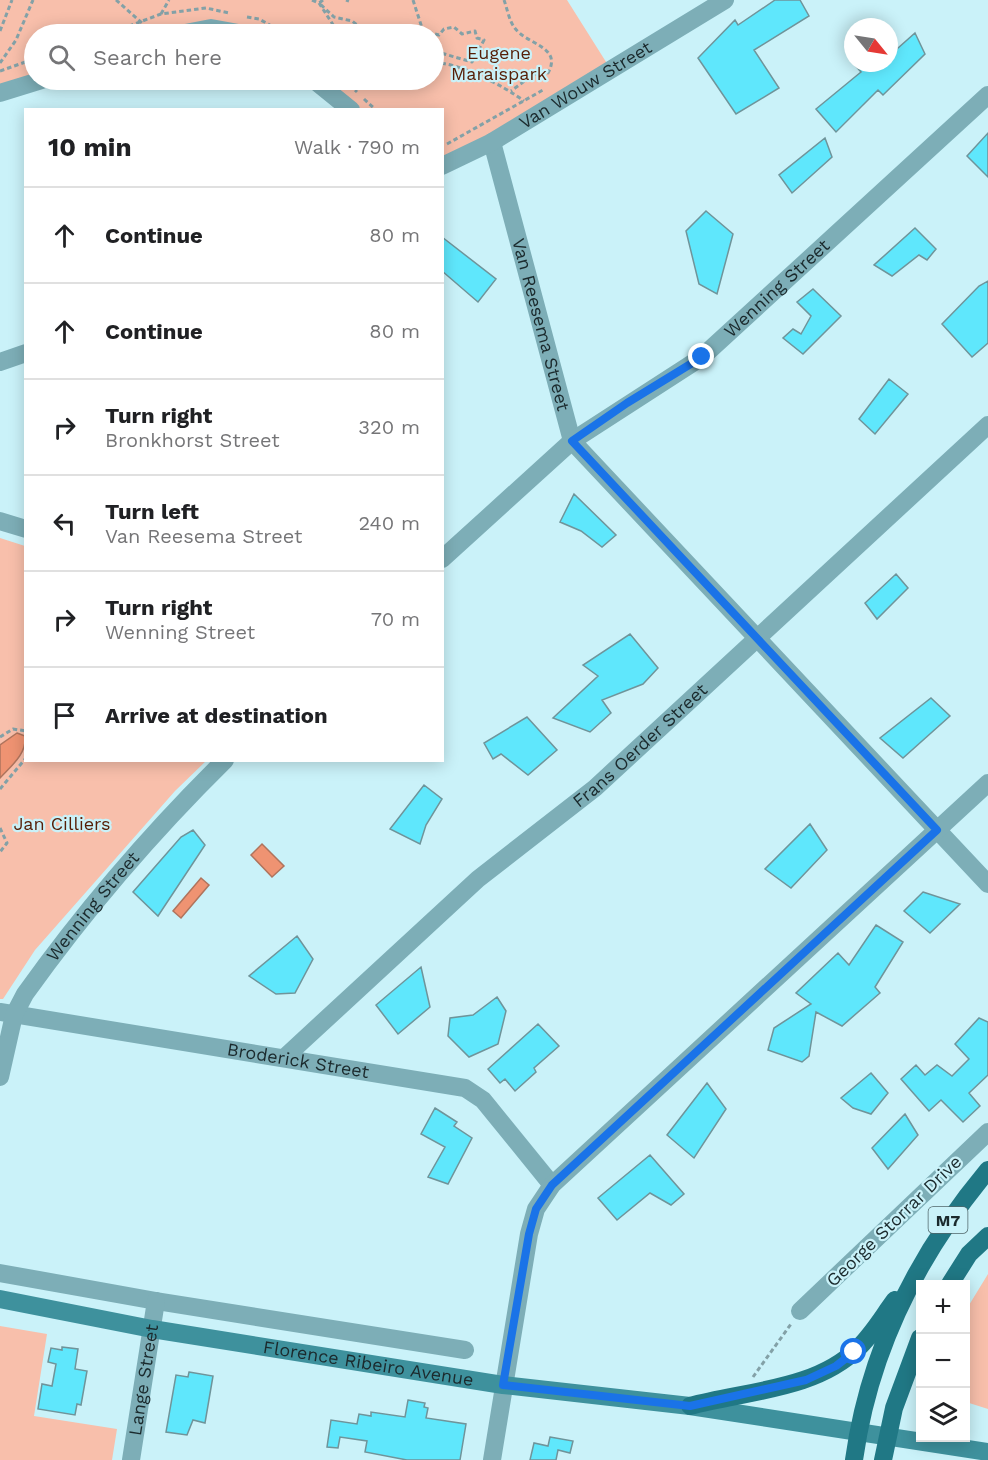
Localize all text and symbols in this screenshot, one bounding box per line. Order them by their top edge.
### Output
north arrow [844,18,898,72]
search box [24,24,444,90]
street label: Van Wouw Street [515,36,656,133]
icon: search [45,41,78,74]
park label: Eugene Maraispark [451,42,547,84]
text: Search here [93,45,222,70]
text: 10 min [48,132,132,162]
text: Walk · 790 m [294,135,420,159]
icon: ahead [48,219,81,252]
text: Continue [105,223,203,248]
text: 80 m [369,223,420,247]
street label: Wenning Street [720,234,834,341]
street label: Van Reesema Street [508,236,575,413]
icon: ahead [48,315,81,348]
text: Continue [105,319,203,344]
text: 80 m [369,319,420,343]
route end [688,343,714,369]
text: Turn right [105,403,212,428]
icon: right [48,411,81,444]
text: 320 m [358,415,420,439]
text: Bronkhorst Street [105,428,280,452]
text: Turn left [105,499,199,524]
icon: left [48,507,81,540]
text: 240 m [358,511,420,535]
text: Van Reesema Street [105,524,302,548]
text: Turn right [105,595,212,620]
icon: right [48,603,81,636]
text: 70 m [371,607,420,631]
text: Wenning Street [105,620,255,644]
street label: Frans Oerder Street [568,679,712,811]
icon: arrive [48,699,81,732]
text: Arrive at destination [105,703,328,728]
park label: Jan Cilliers [13,813,111,834]
street label: Wenning Street [42,847,144,965]
street label: Broderick Street [225,1038,371,1082]
street label: George Storrar Drive [822,1151,966,1291]
road number: M7 [928,1207,968,1233]
map controls [916,1280,970,1442]
button: + [916,1280,970,1334]
street label: Lange Street [124,1322,162,1437]
button: − [916,1334,970,1388]
street label: Florence Ribeiro Avenue [262,1336,475,1390]
route start [840,1338,866,1364]
button: layers [916,1388,970,1442]

